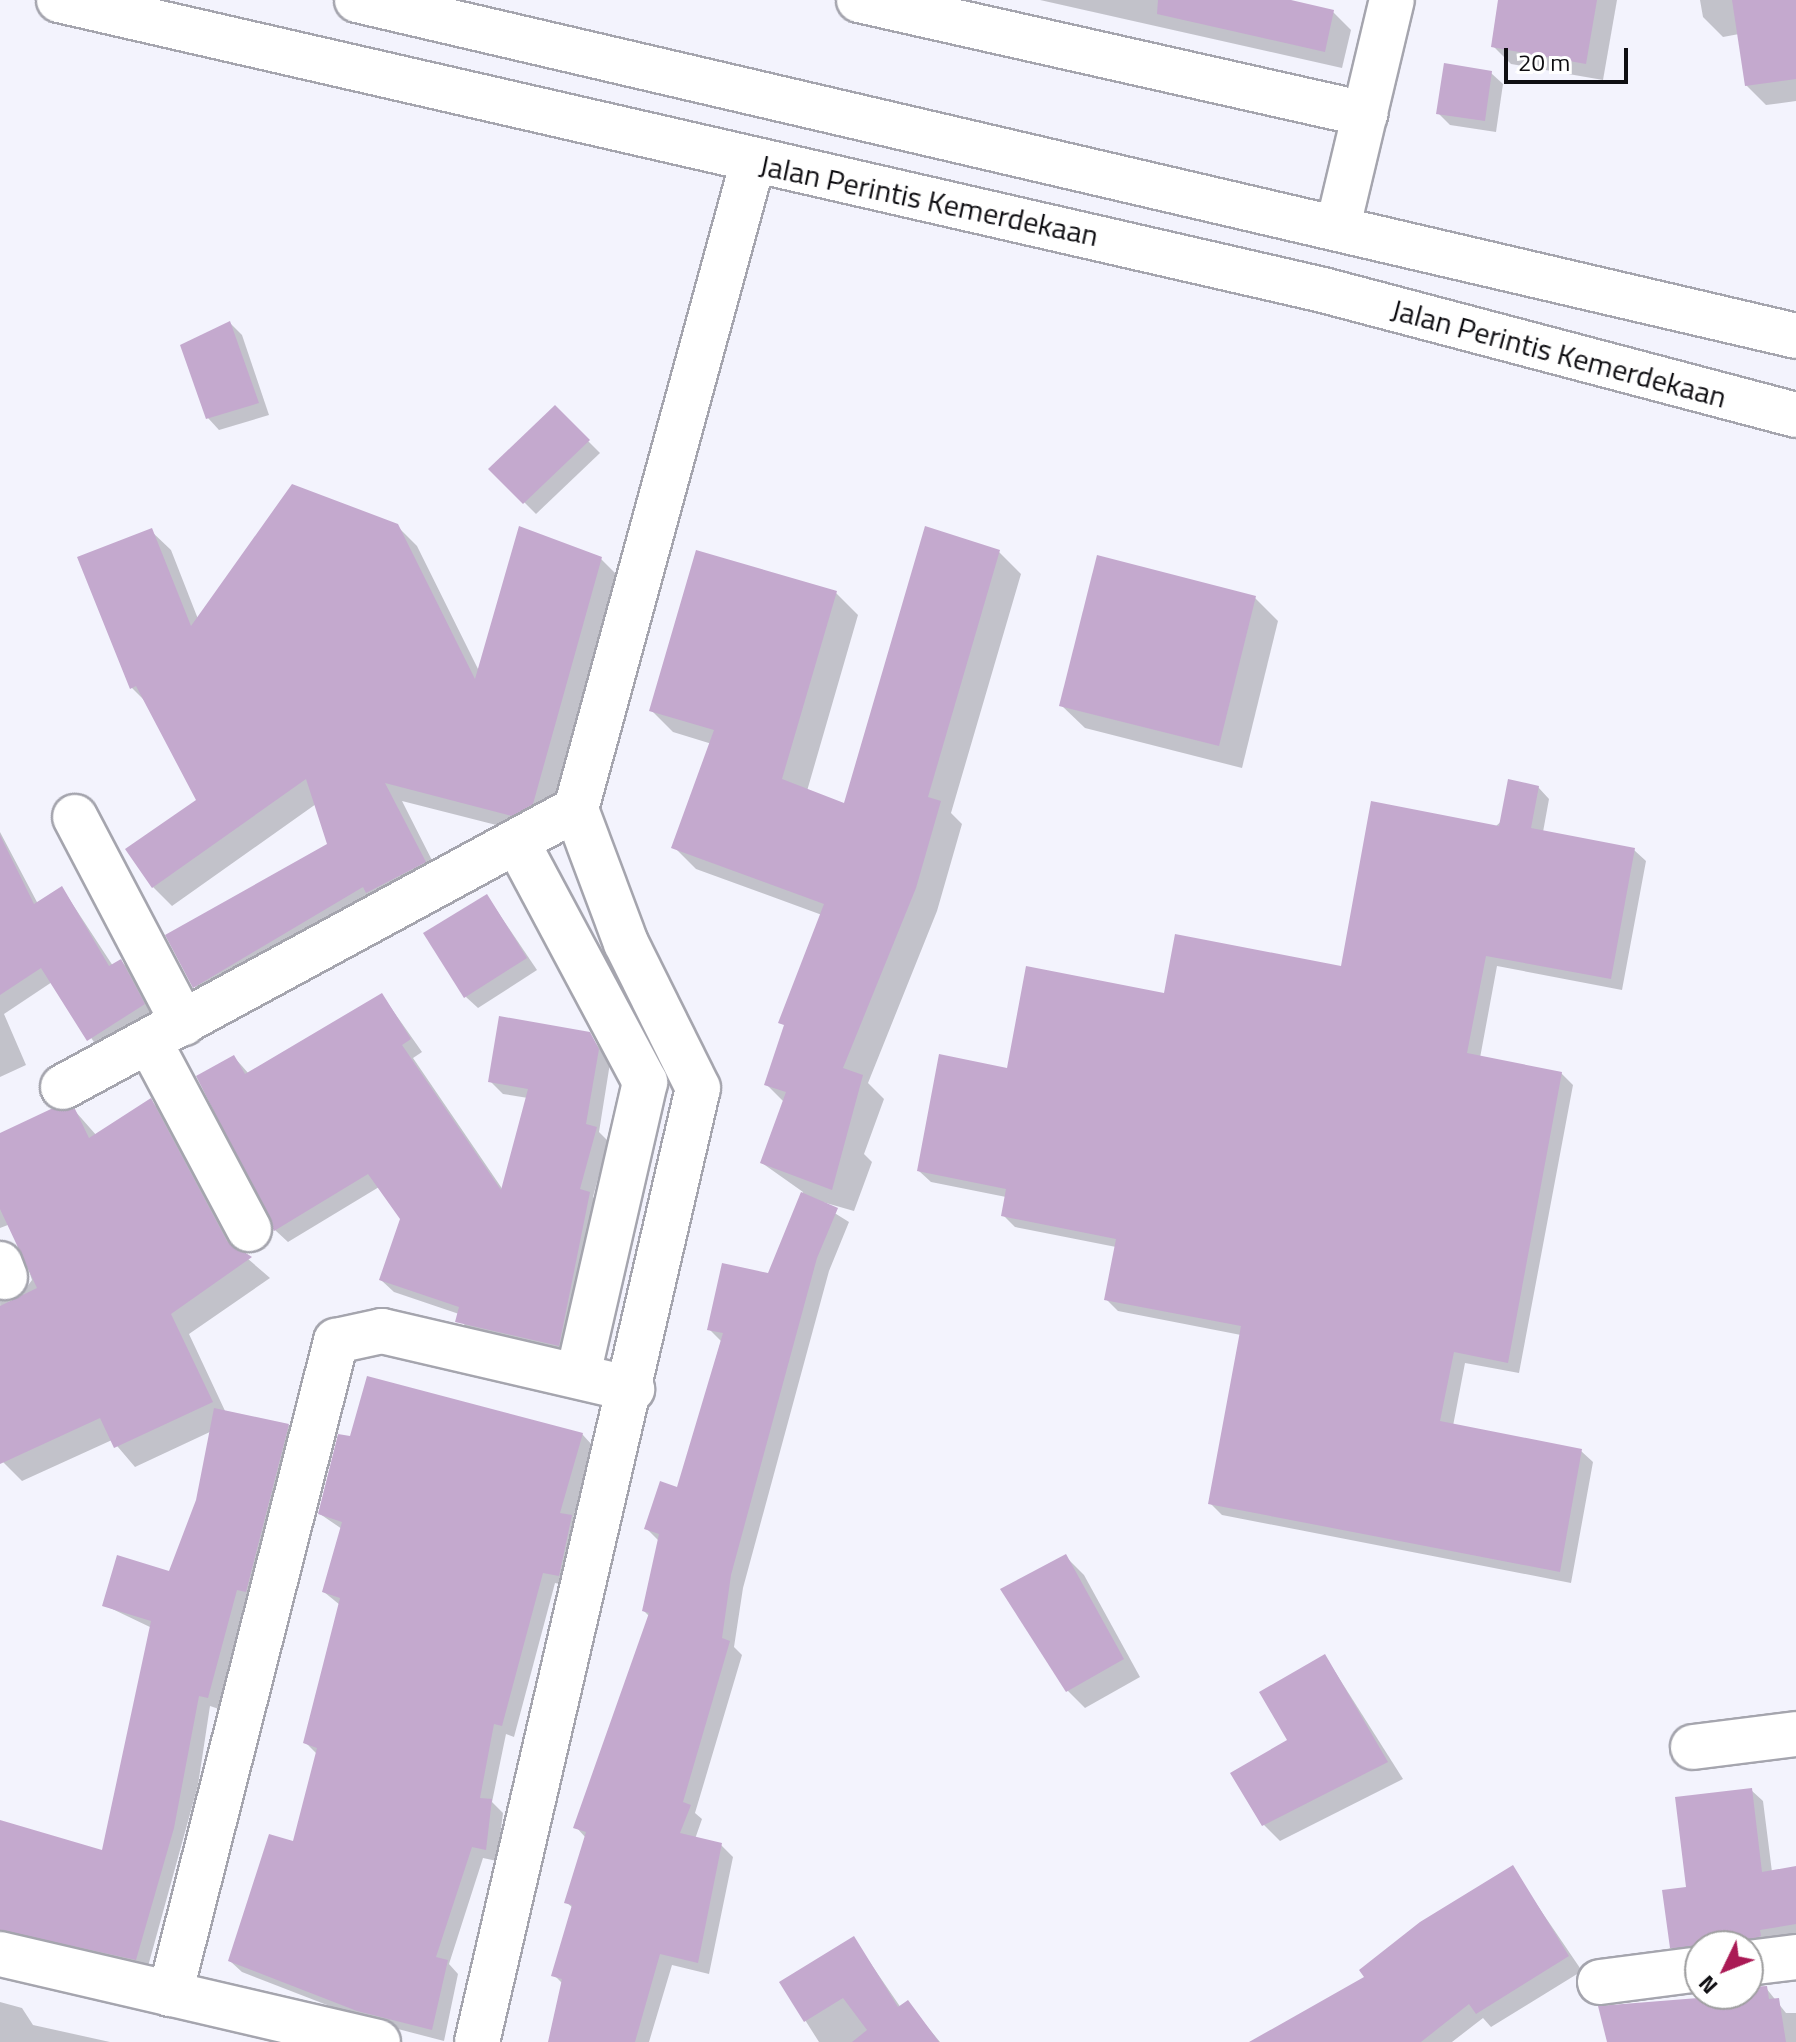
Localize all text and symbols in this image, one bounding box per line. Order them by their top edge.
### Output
scale bar [1508,32,1632,82]
text: 20 m [1518,44,1570,80]
street label: Jalan Perintis Kemerdekaan [756,147,1102,253]
street label: Jalan Perintis Kemerdekaan [1388,291,1730,415]
north arrow [1684,1930,1764,2010]
text: N [1690,1968,1726,2002]

